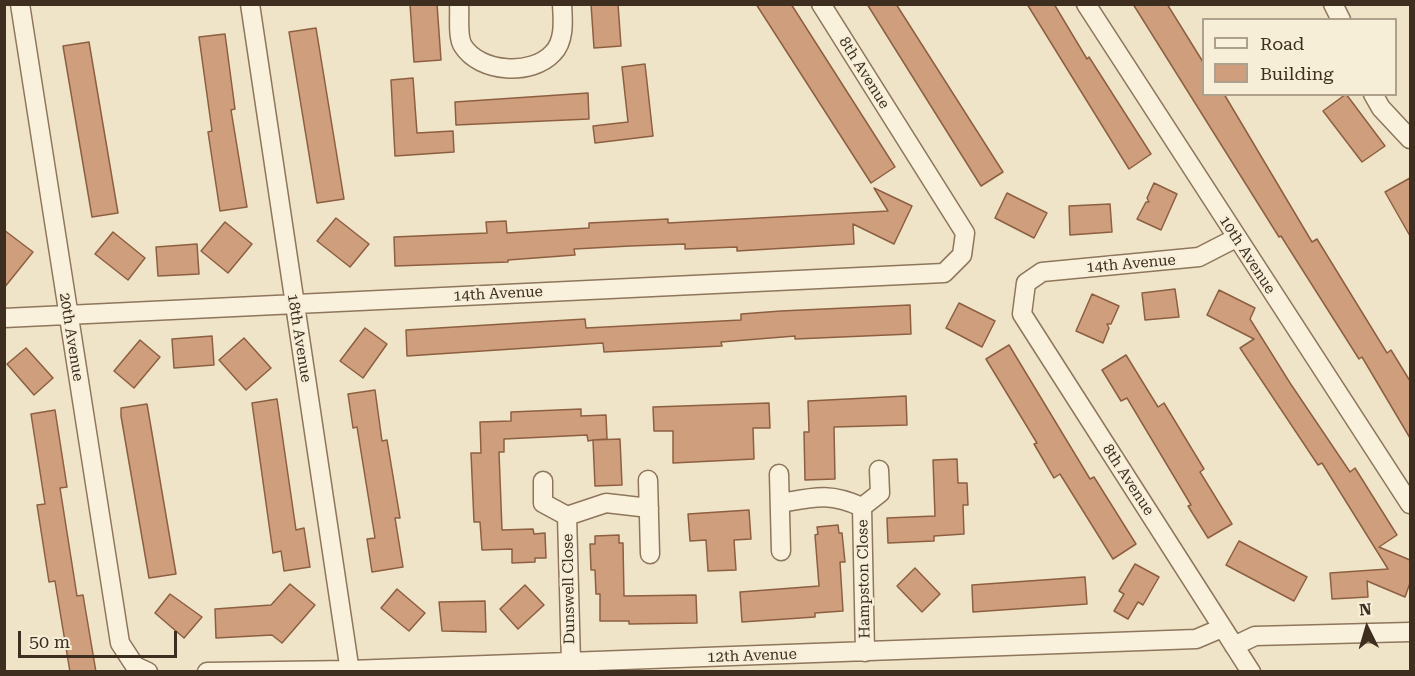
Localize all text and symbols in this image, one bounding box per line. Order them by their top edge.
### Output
legend [1202,18,1397,96]
text: Road [1260,33,1304,54]
street label: 8th Avenue [835,34,893,112]
text: Building [1260,63,1334,84]
street label: 10th Avenue [1215,213,1279,297]
street label: 14th Avenue [1086,251,1176,277]
street label: 14th Avenue [453,283,543,305]
street label: 20th Avenue [55,291,87,383]
street label: 18th Avenue [283,292,315,384]
street label: 8th Avenue [1098,441,1158,519]
street label: Hampston Close [854,519,874,639]
street label: Dunswell Close [559,533,579,645]
north arrow [1337,598,1397,658]
text: N [1358,600,1372,620]
scale bar [21,619,180,657]
text: 50 m [29,631,70,652]
street label: 12th Avenue [707,645,797,667]

